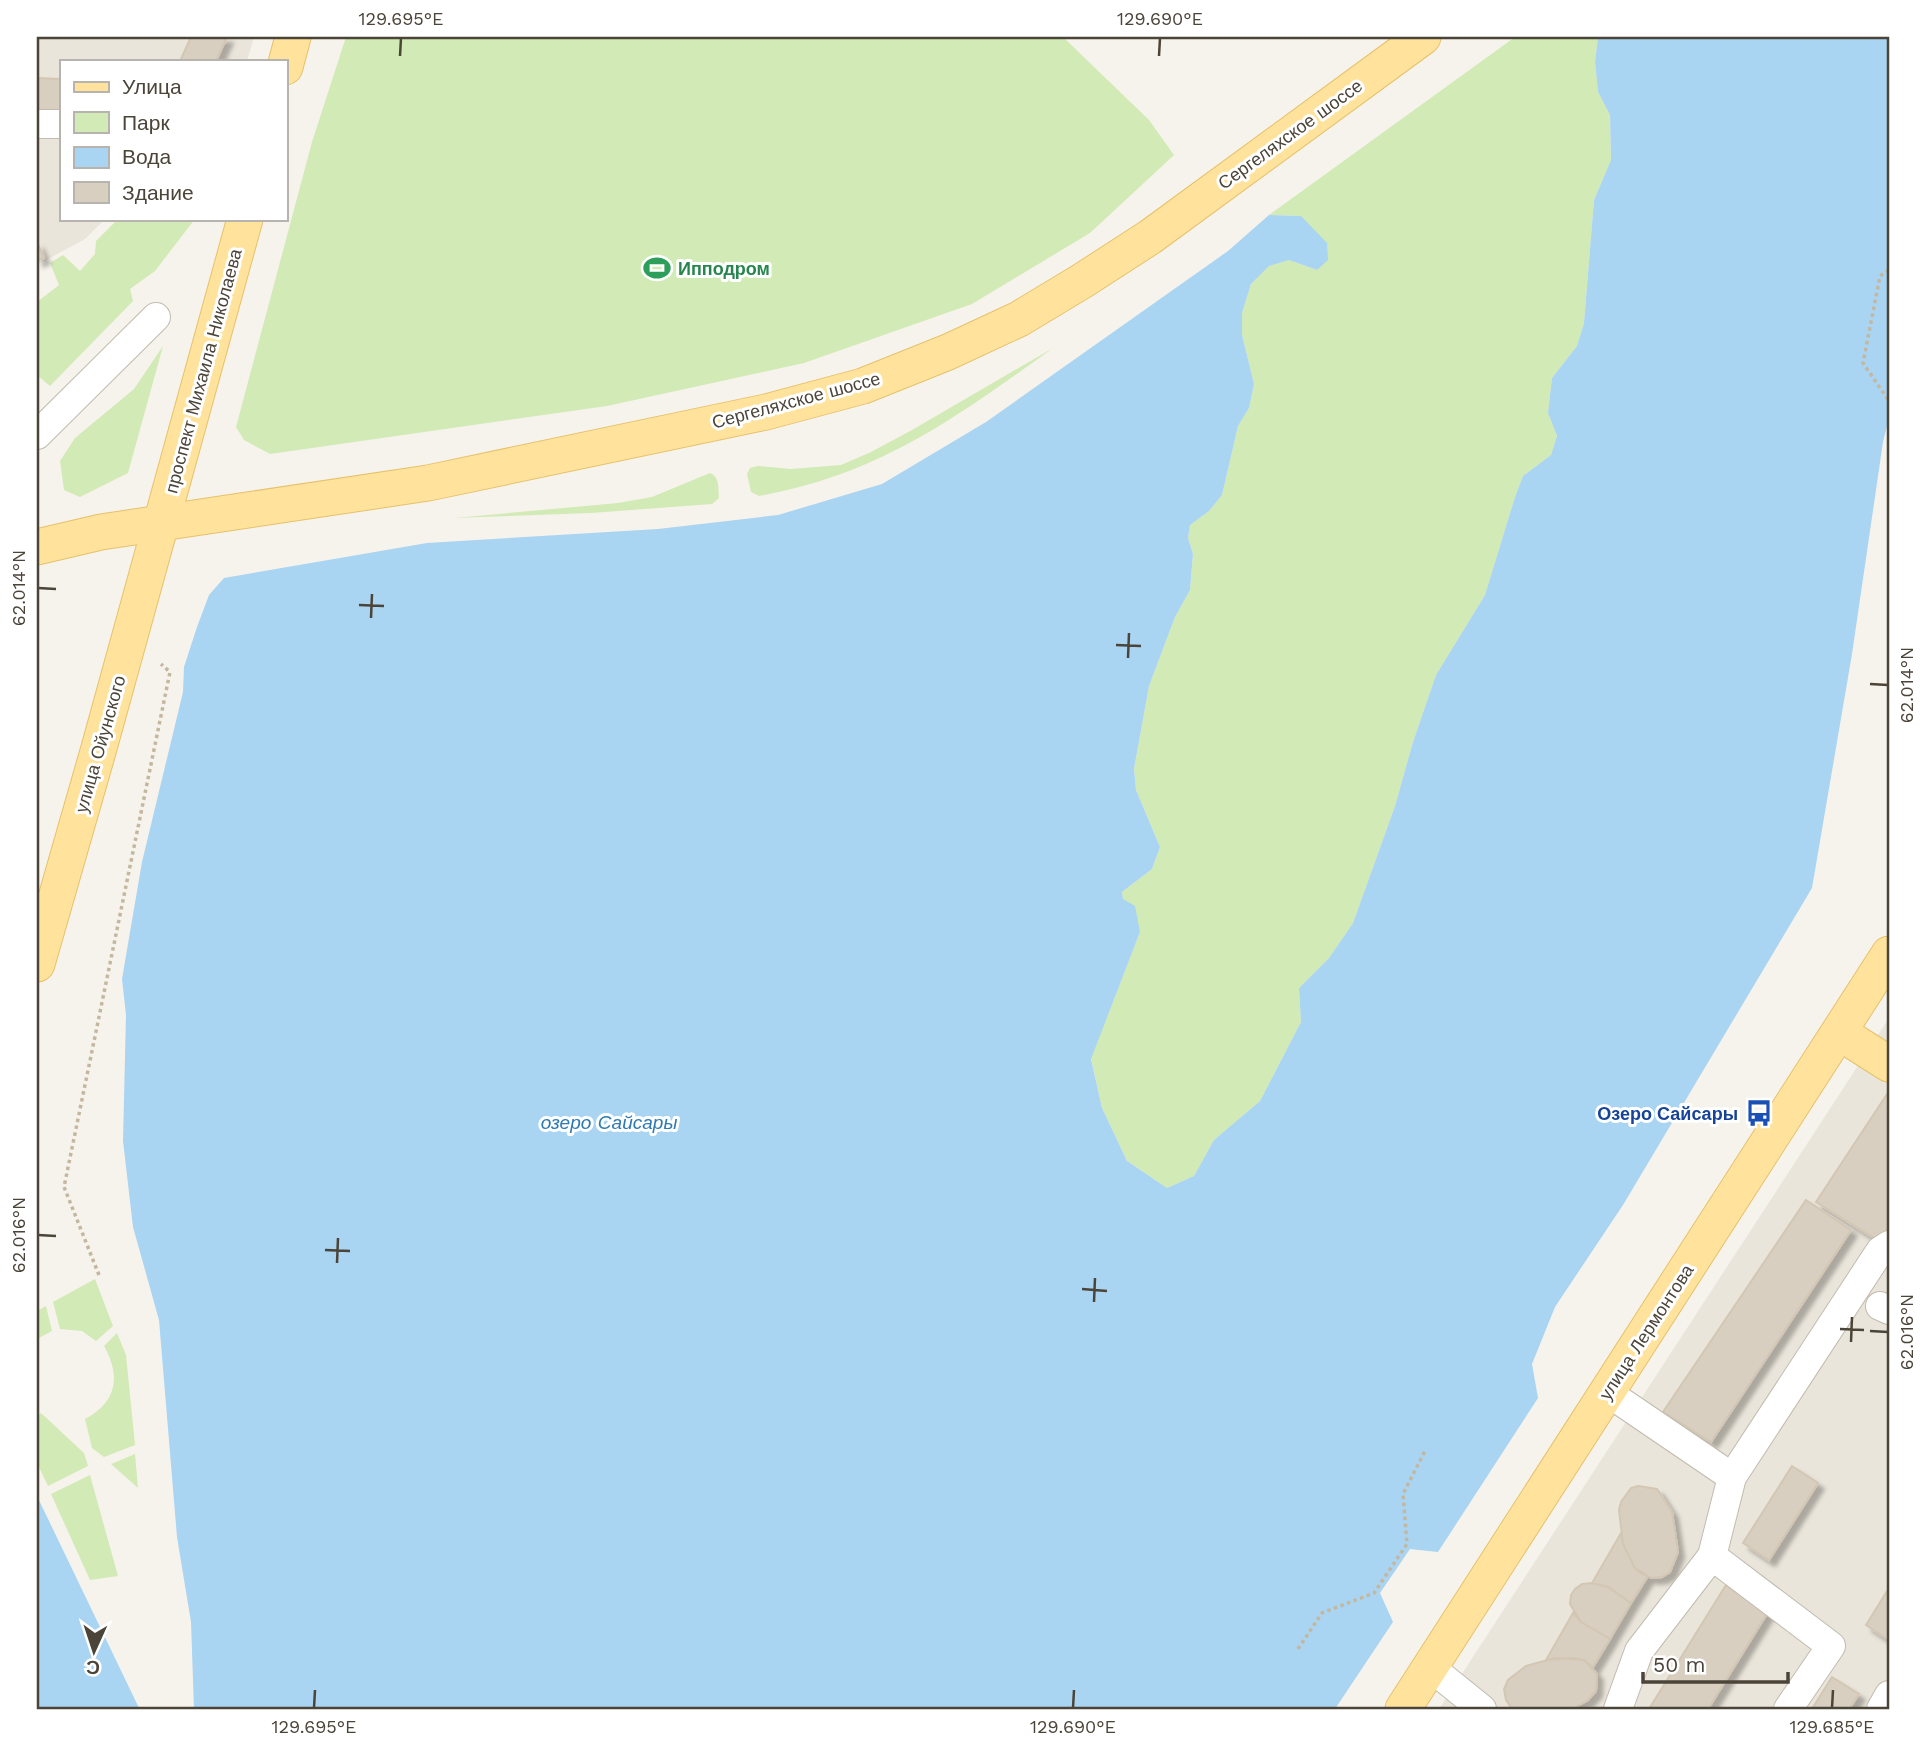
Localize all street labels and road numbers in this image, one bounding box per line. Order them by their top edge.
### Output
street label: Сергеляхское шоссе [1214,75,1366,193]
street label: проспект Михаила Николаева [160,246,246,496]
street label: Сергеляхское шоссе [710,367,882,433]
street label: улица Ойунского [70,673,130,815]
street label: улица Лермонтова [1594,1260,1698,1404]

